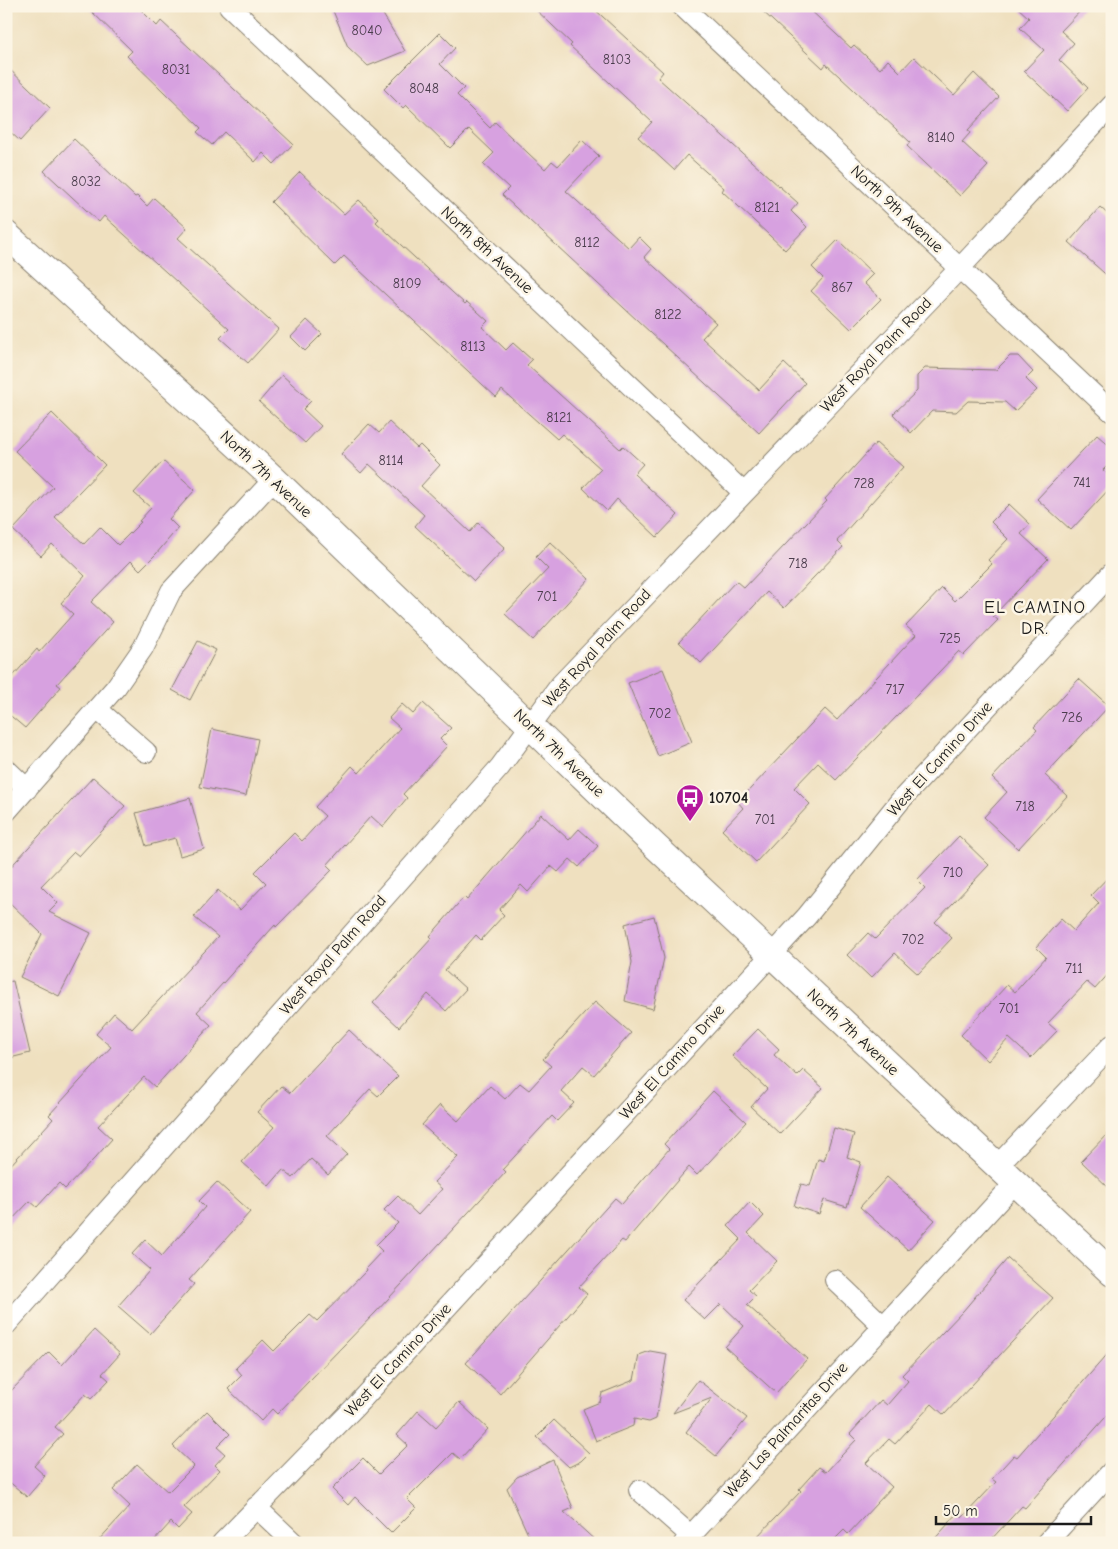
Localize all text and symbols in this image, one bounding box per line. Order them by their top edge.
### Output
house number: 8040 [351,22,383,39]
house number: 8103 [603,51,631,68]
house number: 8031 [162,61,190,78]
house number: 8048 [409,80,439,97]
house number: 8140 [927,129,955,146]
street label: North 9th Avenue [847,162,947,256]
house number: 8032 [71,173,101,190]
house number: 8121 [754,199,780,216]
street label: North 8th Avenue [437,203,537,297]
house number: 8112 [574,234,600,251]
house number: 8109 [393,275,421,292]
house number: 867 [831,279,853,296]
street label: West Royal Palm Road [817,294,935,416]
house number: 8122 [654,306,682,323]
house number: 8113 [460,338,486,355]
house number: 8121 [546,409,572,426]
street label: North 7th Avenue [216,427,316,521]
house number: 8114 [378,452,404,469]
house number: 741 [1073,474,1091,491]
house number: 728 [853,475,875,492]
house number: 718 [788,555,808,572]
street label: West Royal Palm Road [539,585,655,711]
house number: 701 [537,588,557,605]
district label: EL CAMINO DR. [984,597,1086,639]
house number: 725 [939,630,961,647]
house number: 717 [886,681,905,698]
street label: West El Camino Drive [884,698,996,820]
street label: North 7th Avenue [510,705,608,801]
house number: 702 [649,705,671,722]
house number: 726 [1061,709,1083,726]
bus stop icon: 10704 [675,783,705,822]
place label: 10704 [709,789,748,807]
house number: 718 [1015,798,1035,815]
house number: 701 [755,811,775,828]
house number: 710 [943,864,963,881]
street label: West Royal Palm Road [276,892,390,1018]
house number: 702 [902,931,924,948]
house number: 711 [1065,960,1083,977]
street label: North 7th Avenue [803,985,903,1079]
house number: 701 [999,1000,1019,1017]
street label: West El Camino Drive [616,1001,728,1123]
street label: West El Camino Drive [341,1300,455,1420]
street label: West Las Palmaritas Drive [721,1359,851,1501]
scale bar [936,1494,1090,1526]
text: 50 m [943,1502,978,1520]

